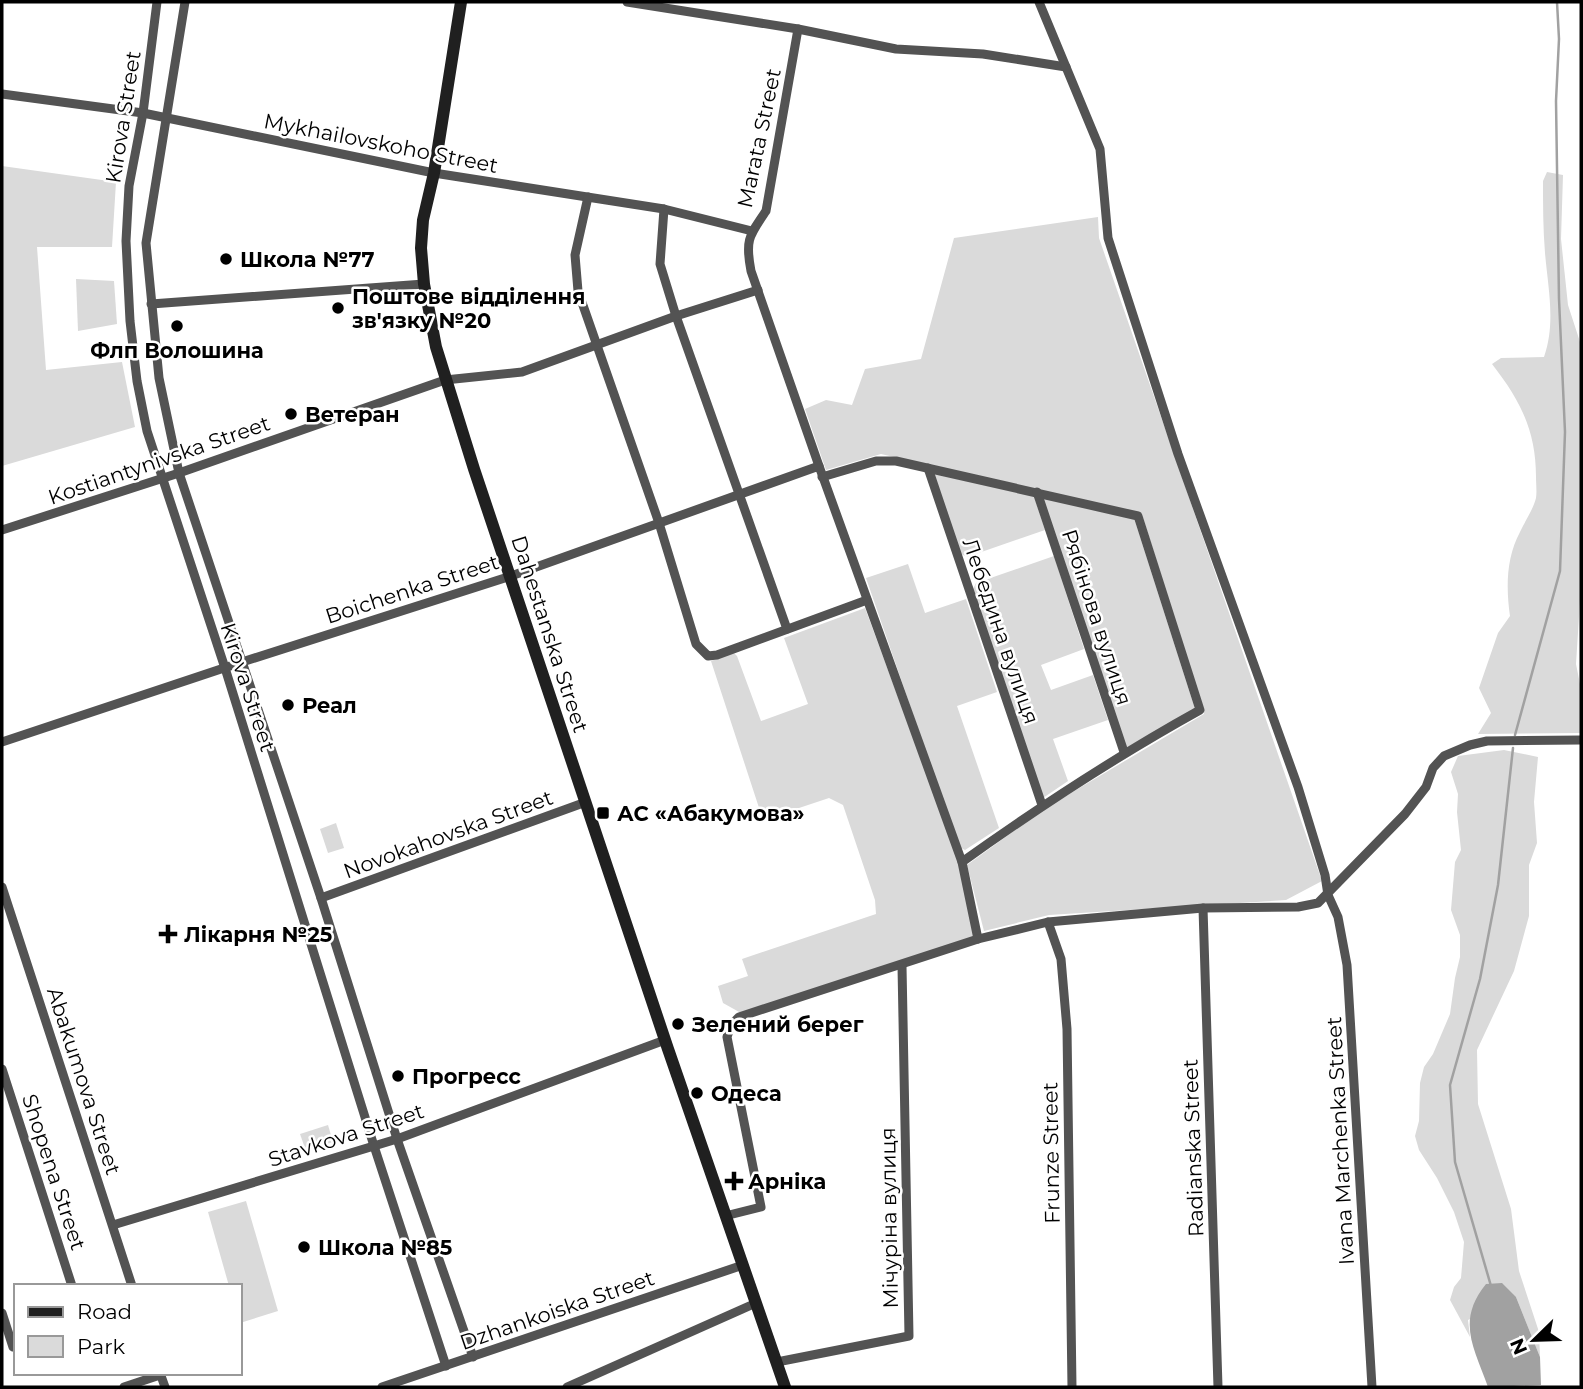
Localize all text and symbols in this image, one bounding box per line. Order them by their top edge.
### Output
street label: Kirova Street [100,49,146,185]
street label: Marata Street [732,66,786,210]
street label: Mykhailovskoho Street [262,108,500,178]
place label: Школа №77 [240,247,375,272]
marker: Школа №77 [218,251,234,267]
place label: Поштове відділення зв'язку №20 [352,284,585,333]
marker: Поштове відділення зв'язку №20 [330,300,346,316]
marker: Флп Волошина [169,318,185,334]
place label: Флп Волошина [90,338,264,363]
place label: Ветеран [305,402,400,427]
marker: Ветеран [283,406,299,422]
street label: Kostiantynivska Street [45,410,273,510]
street label: Рябінова вулиця [1057,526,1137,708]
street label: Dahestanska Street [506,532,594,736]
street label: Лебедина вулиця [957,535,1045,727]
street label: Boichenka Street [322,549,502,629]
street label: Kirova Street [215,619,281,755]
place label: Реал [302,693,357,718]
marker: Реал [280,697,296,713]
street label: Novokahovska Street [340,784,556,884]
place label: АС «Абакумова» [617,801,805,826]
marker: АС «Абакумова» [595,805,611,821]
place label: Лікарня №25 [184,922,332,947]
marker: Лікарня №25 [158,924,178,944]
street label: Abakumova Street [42,984,126,1178]
place label: Зелений берег [691,1012,864,1037]
marker: Зелений берег [670,1016,686,1032]
street label: Ivana Marchenka Street [1321,1016,1359,1266]
street label: Radianska Street [1177,1059,1209,1237]
place label: Прогресс [412,1064,522,1089]
marker: Прогресс [390,1068,406,1084]
place label: Одеса [711,1081,782,1106]
street label: Frunze Street [1037,1082,1065,1224]
marker: Одеса [689,1085,705,1101]
street label: Shopena Street [17,1091,91,1253]
street label: Stavkova Street [265,1098,427,1172]
street label: Мічуріна вулиця [875,1127,903,1309]
place label: Арніка [748,1169,826,1194]
marker: Арніка [726,1173,742,1189]
place label: Школа №85 [318,1235,452,1260]
marker: Школа №85 [296,1239,312,1255]
street label: Dzhankoiska Street [457,1265,657,1355]
legend [14,1284,242,1375]
text: Road [77,1299,132,1324]
north arrow [1499,1305,1569,1375]
text: Park [77,1334,125,1359]
text: N [1505,1335,1532,1358]

